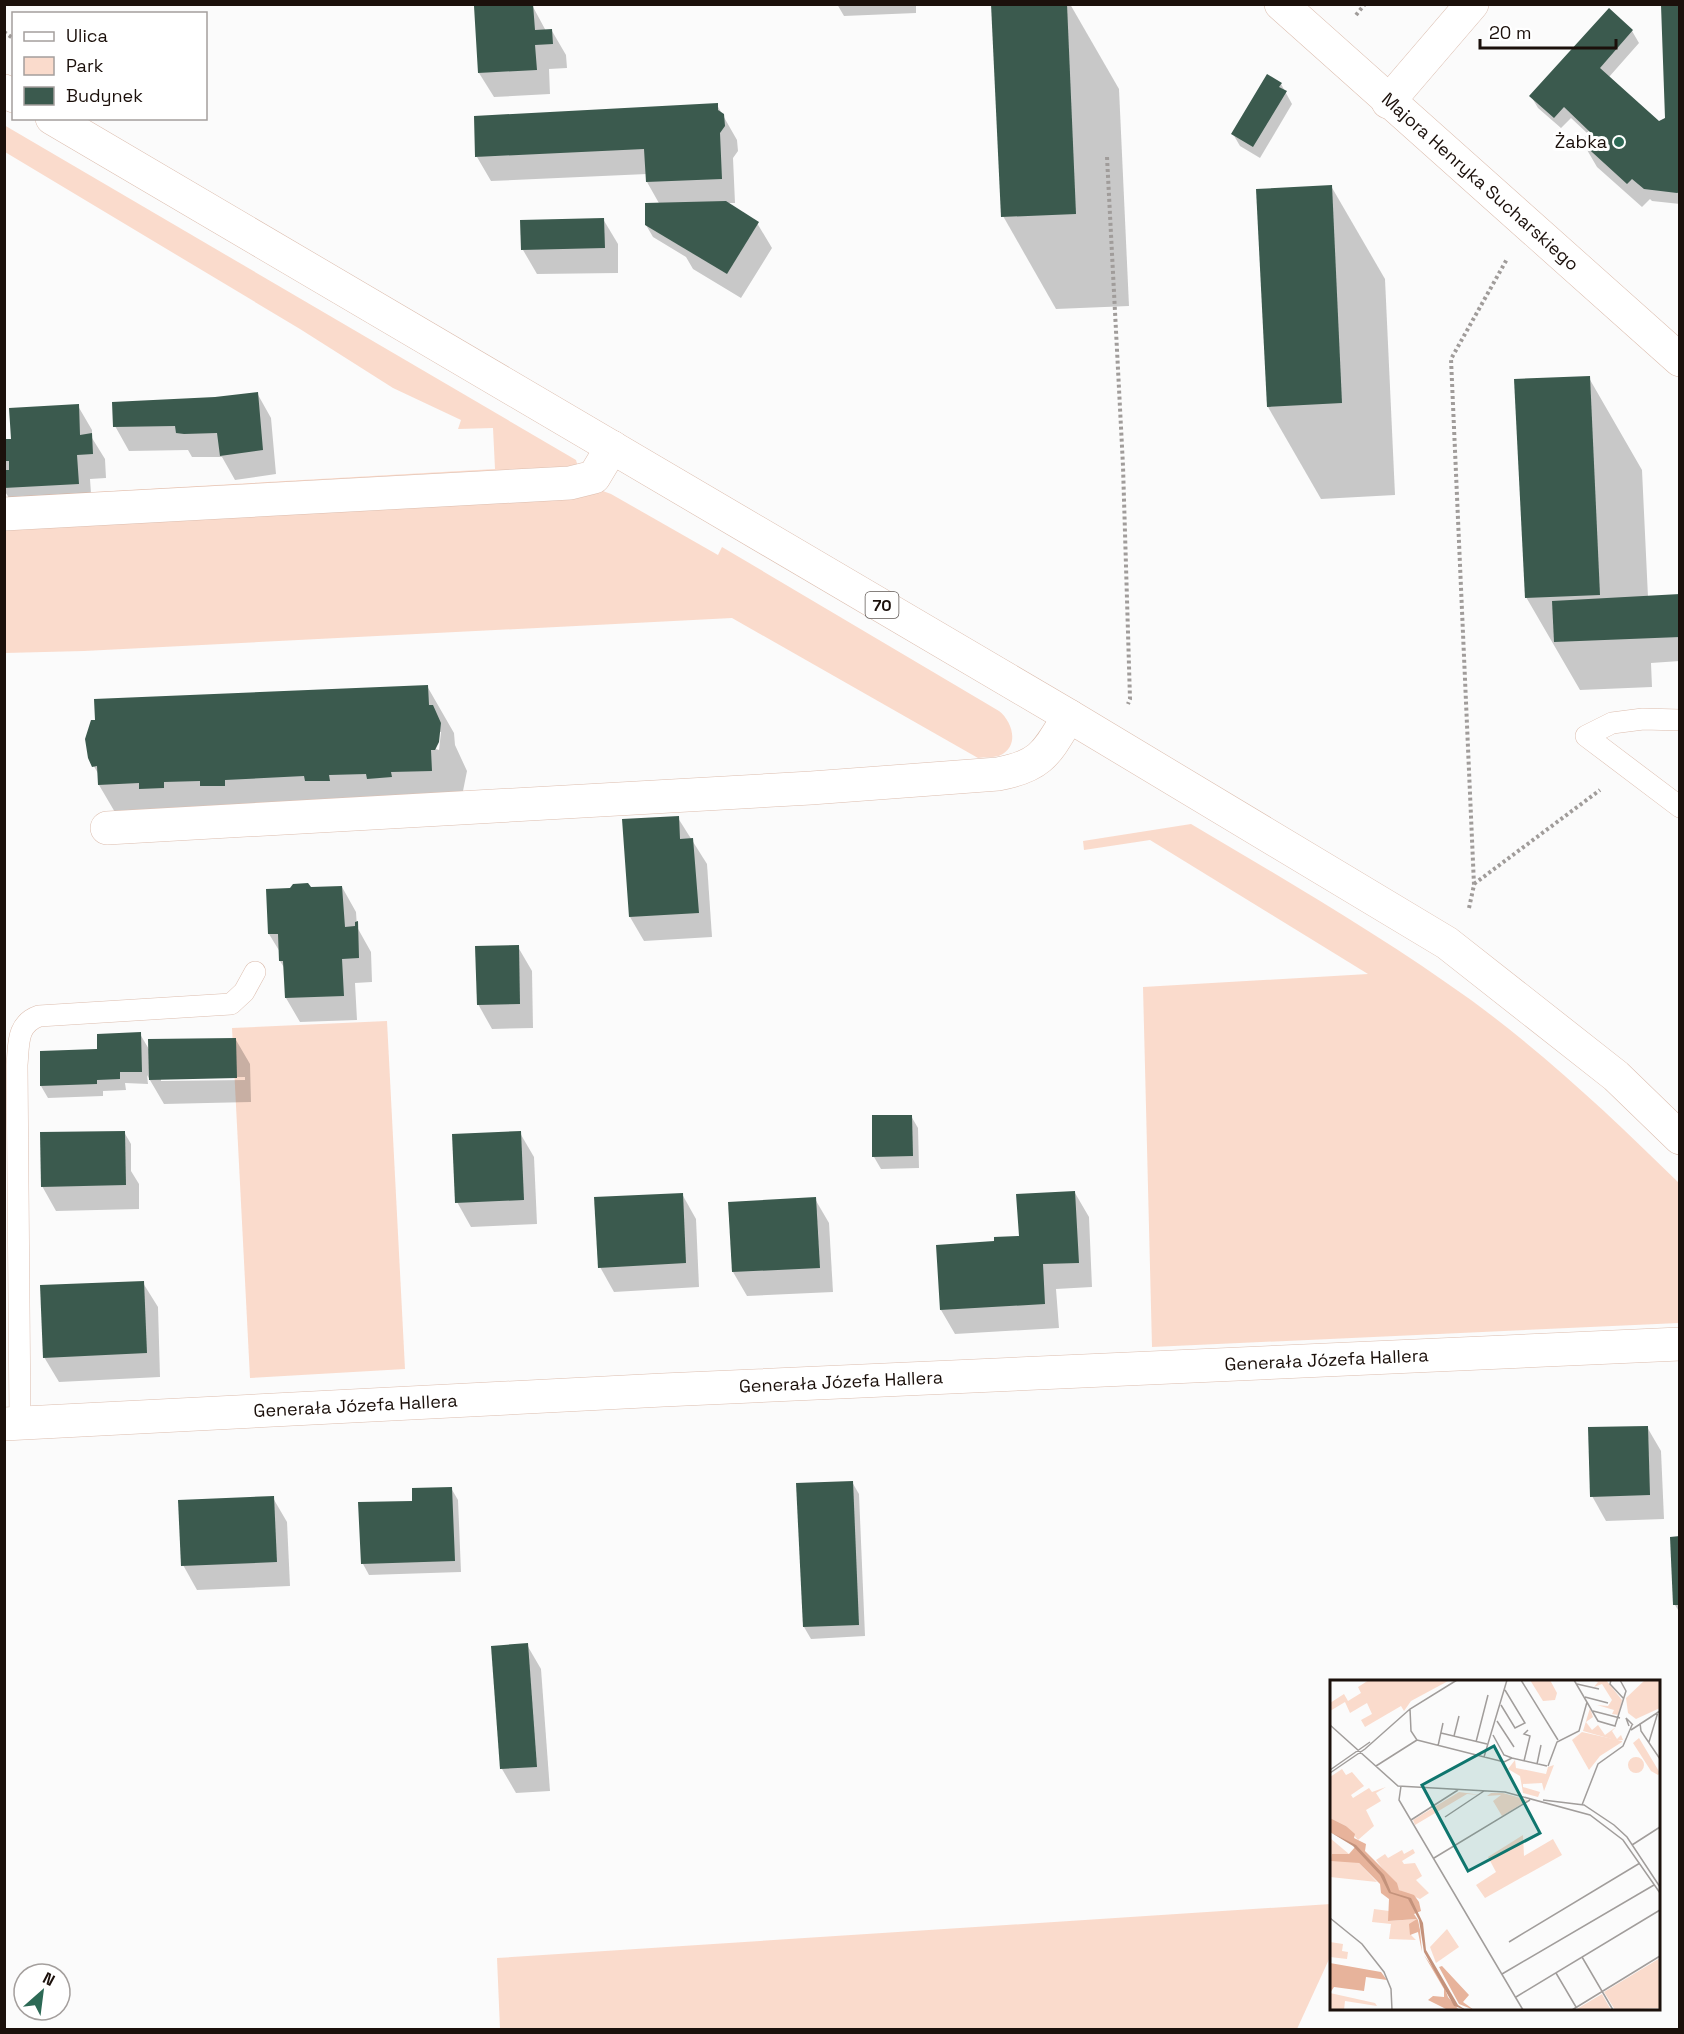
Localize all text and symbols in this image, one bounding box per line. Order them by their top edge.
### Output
legend [12,12,207,120]
scale bar [1480,12,1616,50]
text: 20 m [1489,21,1532,44]
text: Ulica [66,24,108,47]
text: Park [66,54,104,77]
text: Budynek [66,84,143,107]
street label: Majora Henryka Sucharskiego [1377,87,1584,275]
place label: Żabka [1555,130,1607,153]
marker: Żabka [1612,135,1626,149]
road number: 70 [866,592,898,618]
street label: Generała Józefa Hallera [1224,1343,1429,1376]
street label: Generała Józefa Hallera [738,1365,943,1398]
street label: Generała Józefa Hallera [253,1389,458,1422]
inset map [1330,1680,1660,2010]
north arrow [12,1962,72,2022]
text: N [39,1967,58,1991]

